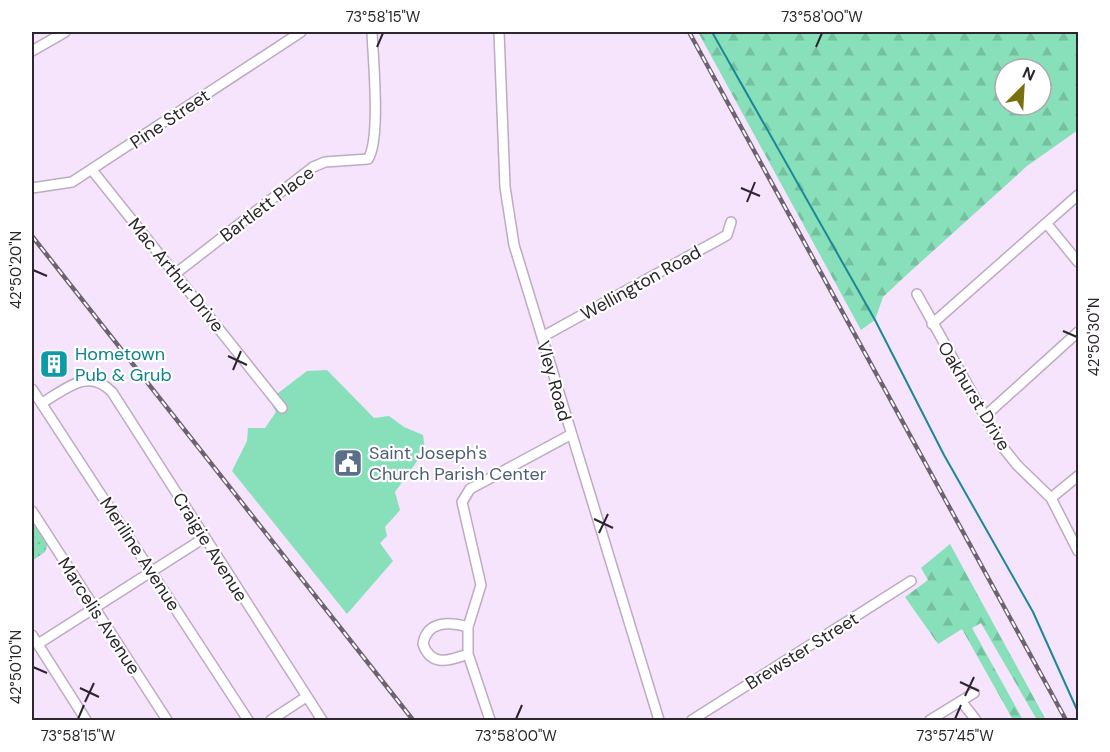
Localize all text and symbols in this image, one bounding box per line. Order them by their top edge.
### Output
text: 73°58'15"W [346,7,421,27]
text: 73°58'00"W [781,7,863,27]
north arrow [993,57,1053,117]
text: N [1019,62,1038,86]
street label: Pine Street [126,84,214,154]
street label: Bartlett Place [215,161,319,247]
street label: Mac Arthur Drive [122,213,230,337]
text: 42°50'20"N [6,231,26,309]
street label: Wellington Road [577,240,705,326]
text: 42°50'30"N [1084,298,1104,376]
street label: Oakhurst Drive [932,337,1016,455]
street label: Vley Road [531,338,577,424]
place label: Hometown Pub & Grub [75,342,172,387]
building icon: Hometown Pub & Grub [38,348,70,380]
place label: Saint Joseph's Church Parish Center [369,441,547,486]
public building icon: Saint Joseph's Church Parish Center [332,447,364,479]
street label: Craigie Avenue [167,488,253,606]
street label: Meriline Avenue [94,492,186,616]
street label: Marcelis Avenue [52,553,146,679]
street label: Brewster Street [741,607,863,695]
text: 42°50'10"N [6,630,26,704]
text: 73°58'15"W [41,726,116,746]
text: 73°58'00"W [475,726,557,746]
text: 73°57'45"W [916,726,994,746]

